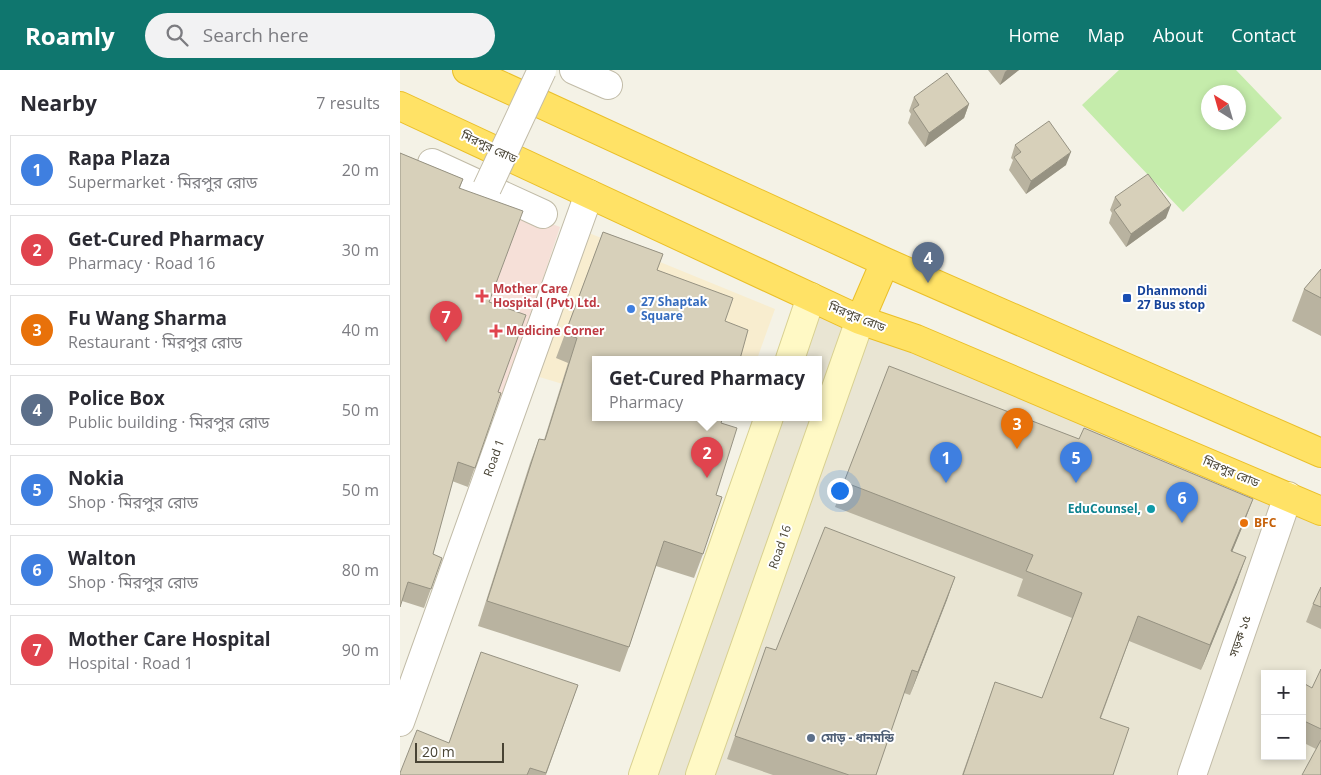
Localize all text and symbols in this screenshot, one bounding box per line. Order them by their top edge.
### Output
search box [145,13,495,58]
text: Roamly [25,19,115,52]
icon: search [163,21,191,49]
text: Search here [203,22,309,48]
text: Home [1009,23,1059,47]
text: Map [1087,23,1125,47]
text: About [1153,23,1203,47]
text: Contact [1231,23,1296,47]
north arrow [1201,85,1246,130]
text: Nearby [20,89,97,117]
text: 7 results [316,92,380,114]
street label: মিরপুর রোড [458,126,520,167]
text: Rapa Plaza [68,145,170,171]
text: 1 [32,159,42,181]
text: 20 m [342,159,379,181]
text: Supermarket · মিরপুর রোড [68,171,257,193]
text: Get-Cured Pharmacy [68,226,264,252]
text: 2 [32,239,42,261]
text: 30 m [342,239,379,261]
pin: 4 [912,242,944,283]
text: Pharmacy · Road 16 [68,252,215,274]
place label: Mother Care Hospital (Pvt) Ltd. [493,280,600,311]
place label: Dhanmondi 27 Bus stop [1137,282,1207,313]
marker: Mother Care Hospital (Pvt) Ltd. [475,289,489,303]
marker: Dhanmondi 27 Bus stop [1121,292,1133,304]
place label: 27 Shaptak Square [641,293,708,324]
street label: মিরপুর রোড [825,297,888,336]
pin: 7 [430,301,462,342]
marker: 27 Shaptak Square [625,303,637,315]
text: Fu Wang Sharma [68,305,227,331]
text: 3 [32,319,42,341]
text: 40 m [342,319,379,341]
place label: Medicine Corner [506,322,605,339]
marker: Medicine Corner [490,325,502,337]
text: Restaurant · মিরপুর রোড [68,331,242,353]
popup [592,356,822,421]
text: Get-Cured Pharmacy [609,365,805,391]
text: Police Box [68,385,165,411]
text: Pharmacy [609,391,683,413]
text: 4 [32,399,42,421]
text: 50 m [342,399,379,421]
pin: 3 [1001,408,1033,449]
text: Public building · মিরপুর রোড [68,411,269,433]
street label: Road 1 [479,437,508,479]
pin: 2 [691,437,723,478]
pin: 1 [930,442,962,483]
pin: 5 [1060,442,1092,483]
street label: মিরপুর রোড [1199,452,1262,491]
text: Nokia [68,465,124,491]
your location [827,478,853,504]
text: 5 [32,479,42,501]
text: 50 m [342,479,379,501]
pin: 6 [1166,482,1198,523]
text: Shop · মিরপুর রোড [68,491,198,513]
place label: EduCounsel, [1068,500,1141,517]
marker: EduCounsel, [1145,503,1157,515]
place label: BFC [1254,514,1277,531]
marker: BFC [1238,517,1250,529]
street label: Road 16 [764,522,795,571]
text: Walton [68,545,136,571]
text: 6 [32,559,42,581]
text: 80 m [342,559,379,581]
text: Shop · মিরপুর রোড [68,571,198,593]
street label: সড়ক ১৫ [1224,613,1255,660]
text: Mother Care Hospital [68,626,271,652]
text: 7 [32,639,42,661]
text: 90 m [342,639,379,661]
text: Hospital · Road 1 [68,652,194,674]
map controls [1261,670,1306,760]
button: + [1261,670,1306,715]
button: − [1261,715,1306,760]
place label: মোড় - ধানমন্ডি [821,729,895,746]
marker: মোড় - ধানমন্ডি [805,732,817,744]
scale bar [415,740,504,763]
text: 20 m [422,742,455,761]

